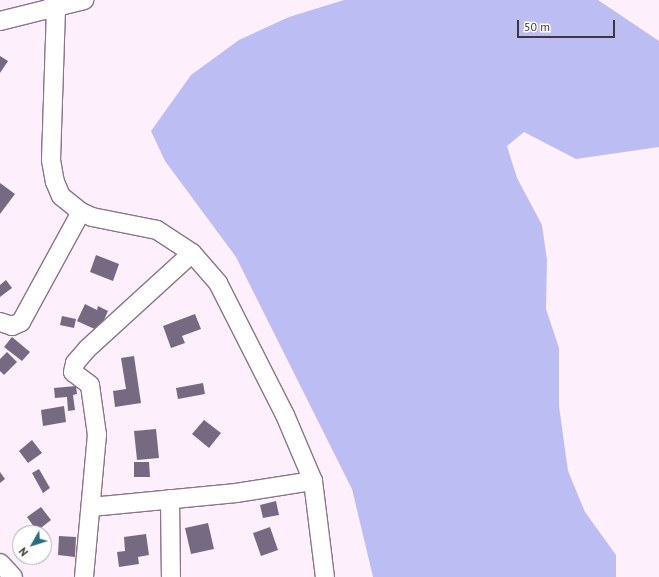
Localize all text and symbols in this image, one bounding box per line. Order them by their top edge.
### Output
scale bar [519,12,617,38]
text: 50 m [524,19,550,34]
north arrow [12,525,52,565]
text: N [16,545,31,559]

